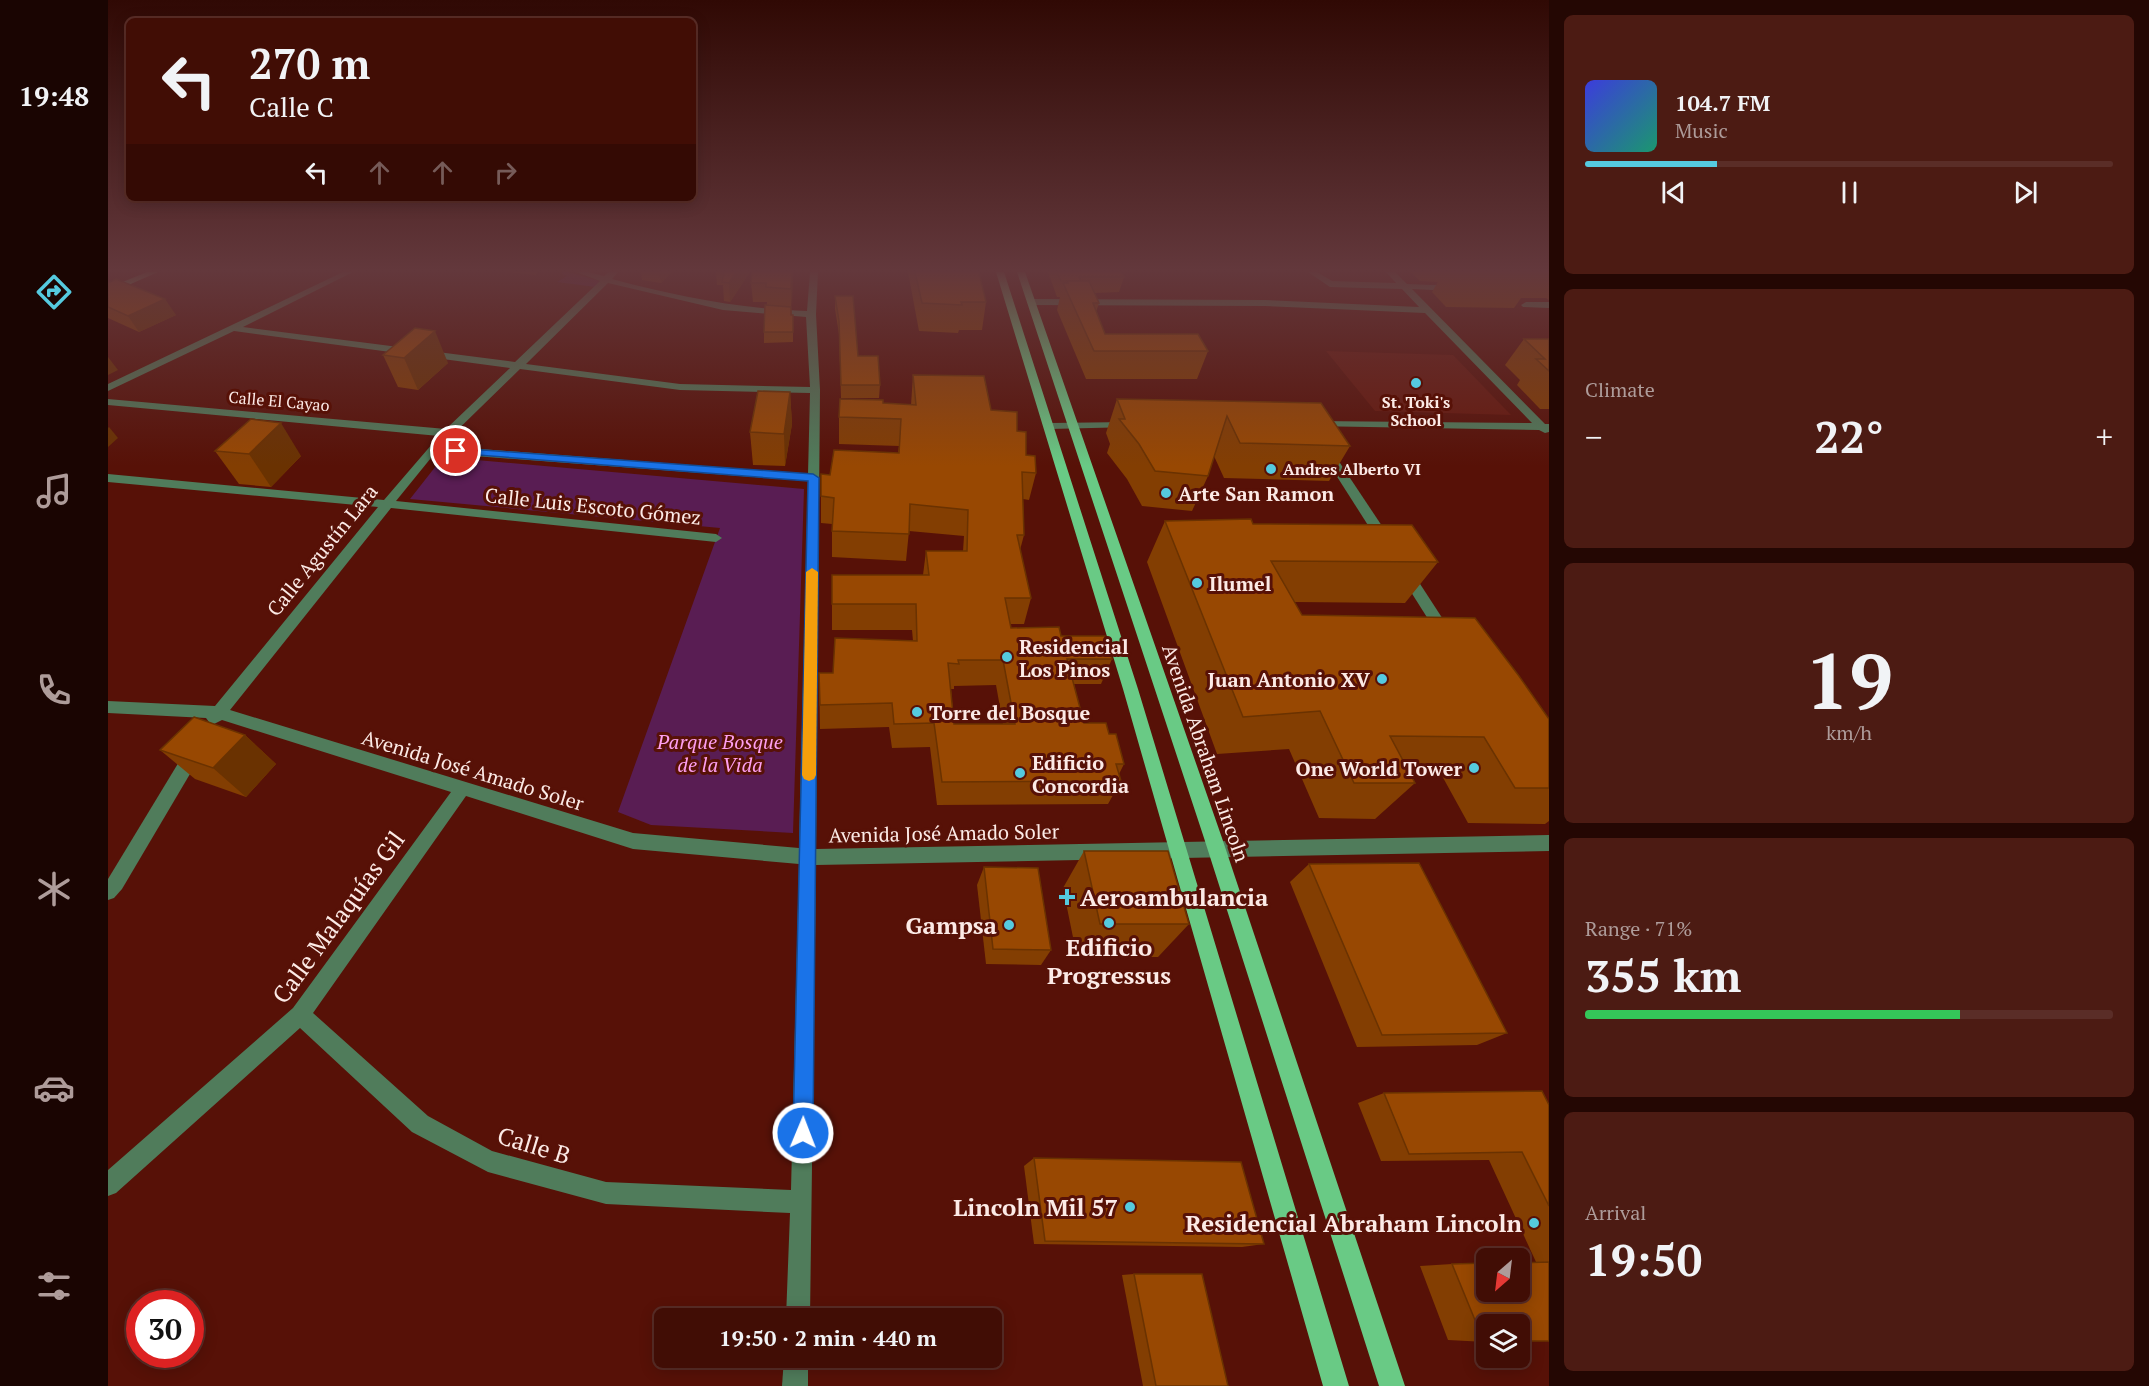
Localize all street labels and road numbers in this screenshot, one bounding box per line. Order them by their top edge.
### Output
street label: Calle El Cayao [228,386,331,416]
street label: Calle Agustín Lara [260,478,384,622]
street label: Calle Luis Escoto Gómez [484,481,702,531]
street label: Avenida Abraham Lincoln [1156,640,1256,866]
street label: Avenida José Amado Soler [359,723,588,817]
street label: Avenida José Amado Soler [828,817,1060,849]
street label: Calle Malaquías Gil [265,824,411,1010]
street label: Calle B [494,1119,574,1171]

